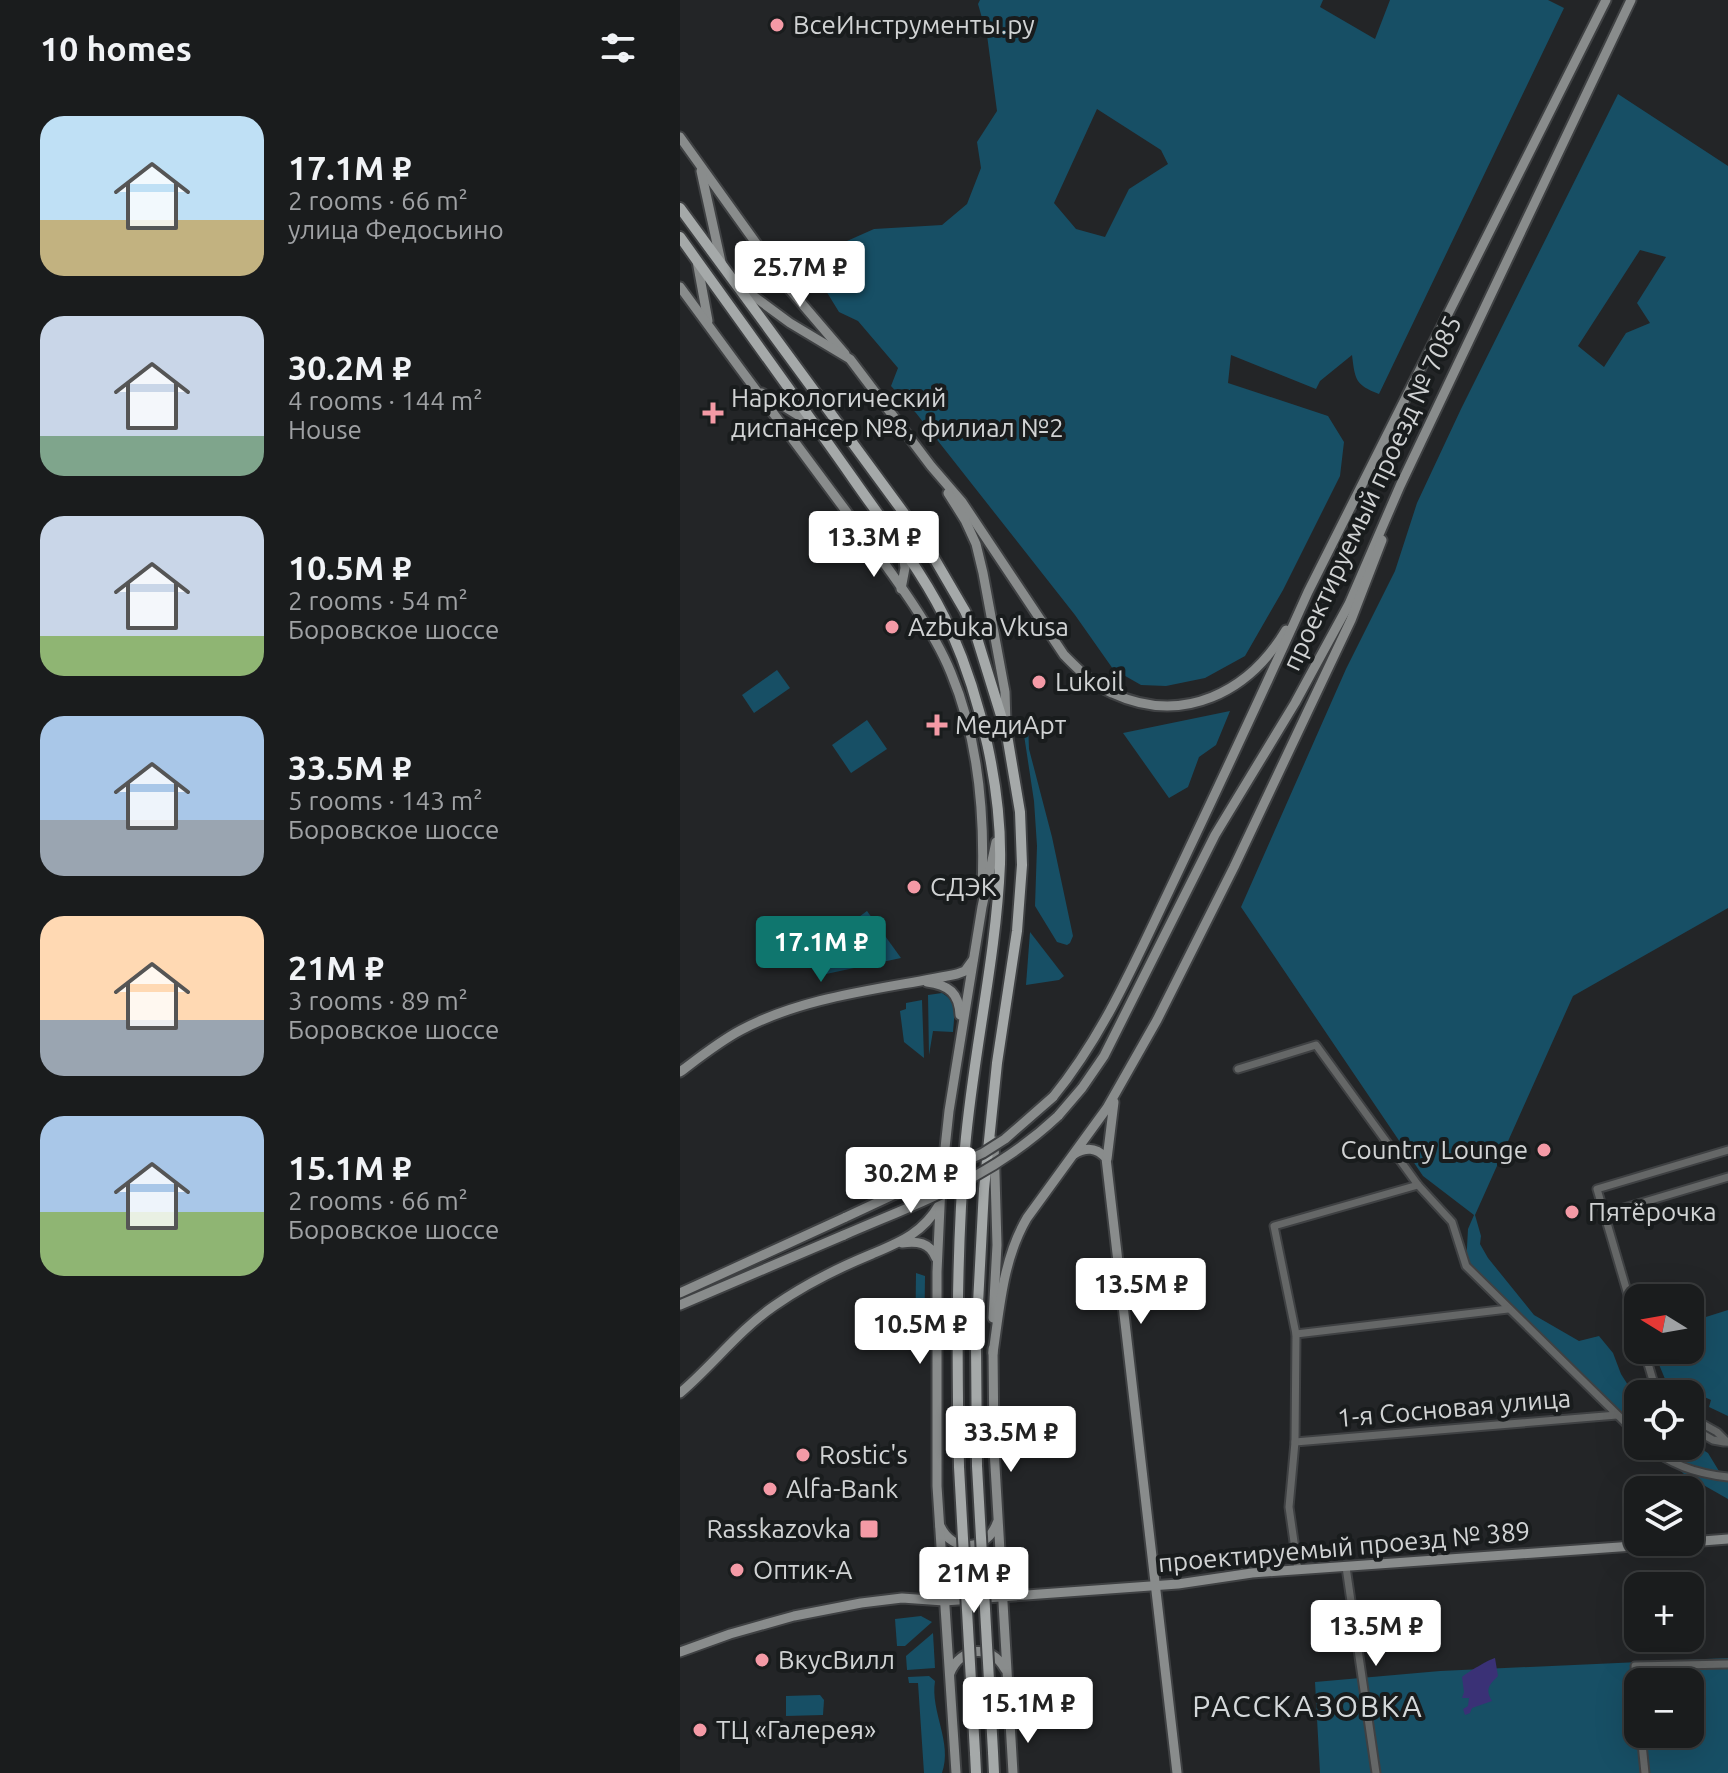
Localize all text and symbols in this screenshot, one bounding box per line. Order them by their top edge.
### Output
place label: ВсеИнструменты.ру [793,10,1035,39]
marker: ВсеИнструменты.ру [768,16,786,34]
icon: filters [596,26,640,70]
text: 10 homes [40,29,192,67]
icon: home [104,148,200,244]
text: 17.1M ₽ [288,148,411,186]
text: 2 rooms · 66 m² [288,186,468,215]
text: улица Федосьино [288,215,504,244]
pin: 25.7M ₽ [726,241,874,309]
text: 25.7M ₽ [753,252,847,281]
street label: проектируемый проезд № 7085 [1276,311,1467,675]
icon: home [104,348,200,444]
text: 30.2M ₽ [288,348,411,386]
place label: Наркологический диспансер №8, филиал №2 [731,383,1064,442]
text: 4 rooms · 144 m² [288,386,483,415]
marker: Наркологический диспансер №8, филиал №2 [702,402,724,424]
text: House [288,415,362,444]
pin: 13.3M ₽ [800,511,948,579]
text: 13.3M ₽ [827,522,921,551]
icon: home [104,548,200,644]
text: 10.5M ₽ [288,548,411,586]
text: 2 rooms · 54 m² [288,586,468,615]
place label: Azbuka Vkusa [908,612,1069,641]
text: Боровское шоссе [288,615,499,644]
marker: Azbuka Vkusa [883,618,901,636]
place label: Lukoil [1055,667,1124,696]
marker: Lukoil [1030,673,1048,691]
place label: МедиАрт [955,710,1067,739]
marker: МедиАрт [926,714,948,736]
icon: home [104,748,200,844]
text: 33.5M ₽ [288,748,411,786]
text: 5 rooms · 143 m² [288,786,483,815]
text: Боровское шоссе [288,815,499,844]
place label: СДЭК [930,872,997,901]
marker: СДЭК [905,878,923,896]
pin: 17.1M ₽ [747,916,895,984]
text: 17.1M ₽ [774,927,868,956]
icon: home [104,948,200,1044]
text: 21M ₽ [288,948,384,986]
text: 3 rooms · 89 m² [288,986,468,1015]
text: Боровское шоссе [288,1015,499,1044]
place label: Country Lounge [1341,1135,1528,1164]
marker: Country Lounge [1535,1141,1553,1159]
pin: 30.2M ₽ [837,1147,985,1215]
icon: home [104,1148,200,1244]
text: 15.1M ₽ [288,1148,411,1186]
text: 30.2M ₽ [864,1158,958,1187]
text: 2 rooms · 66 m² [288,1186,468,1215]
place label: Пятёрочка [1588,1197,1717,1226]
marker: Пятёрочка [1563,1203,1581,1221]
text: Боровское шоссе [288,1215,499,1244]
pin: 13.5M ₽ [1067,1258,1215,1326]
text: 13.5M ₽ [1094,1269,1188,1298]
north arrow [1624,1284,1704,1364]
map controls [1624,1284,1704,1748]
pin: 10.5M ₽ [846,1298,994,1366]
text: 10.5M ₽ [873,1309,967,1338]
button: locate [1624,1380,1704,1460]
street label: 1-я Сосновая улица [1336,1383,1572,1432]
pin: 33.5M ₽ [937,1406,1085,1474]
text: 33.5M ₽ [964,1417,1058,1446]
place label: Rostic's [819,1440,908,1469]
marker: Rostic's [794,1446,812,1464]
place label: Alfa-Bank [786,1474,898,1503]
button: layers [1624,1476,1704,1556]
marker: Alfa-Bank [761,1480,779,1498]
place label: Rasskazovka [706,1514,851,1543]
street label: проектируемый проезд № 389 [1157,1516,1531,1577]
marker: Rasskazovka [858,1518,880,1540]
pin: 21M ₽ [918,1547,1030,1615]
place label: Оптик-А [753,1555,852,1584]
text: 21M ₽ [937,1558,1011,1587]
marker: Оптик-А [728,1561,746,1579]
button: + [1624,1572,1704,1652]
pin: 13.5M ₽ [1302,1600,1450,1668]
text: 13.5M ₽ [1329,1611,1423,1640]
place label: ВкусВилл [778,1645,895,1674]
marker: ВкусВилл [753,1651,771,1669]
button: − [1624,1668,1704,1748]
pin: 15.1M ₽ [954,1677,1102,1745]
text: 15.1M ₽ [981,1688,1075,1717]
district label: РАССКАЗОВКА [1192,1689,1424,1723]
place label: ТЦ «Галерея» [716,1715,876,1744]
marker: ТЦ «Галерея» [691,1721,709,1739]

